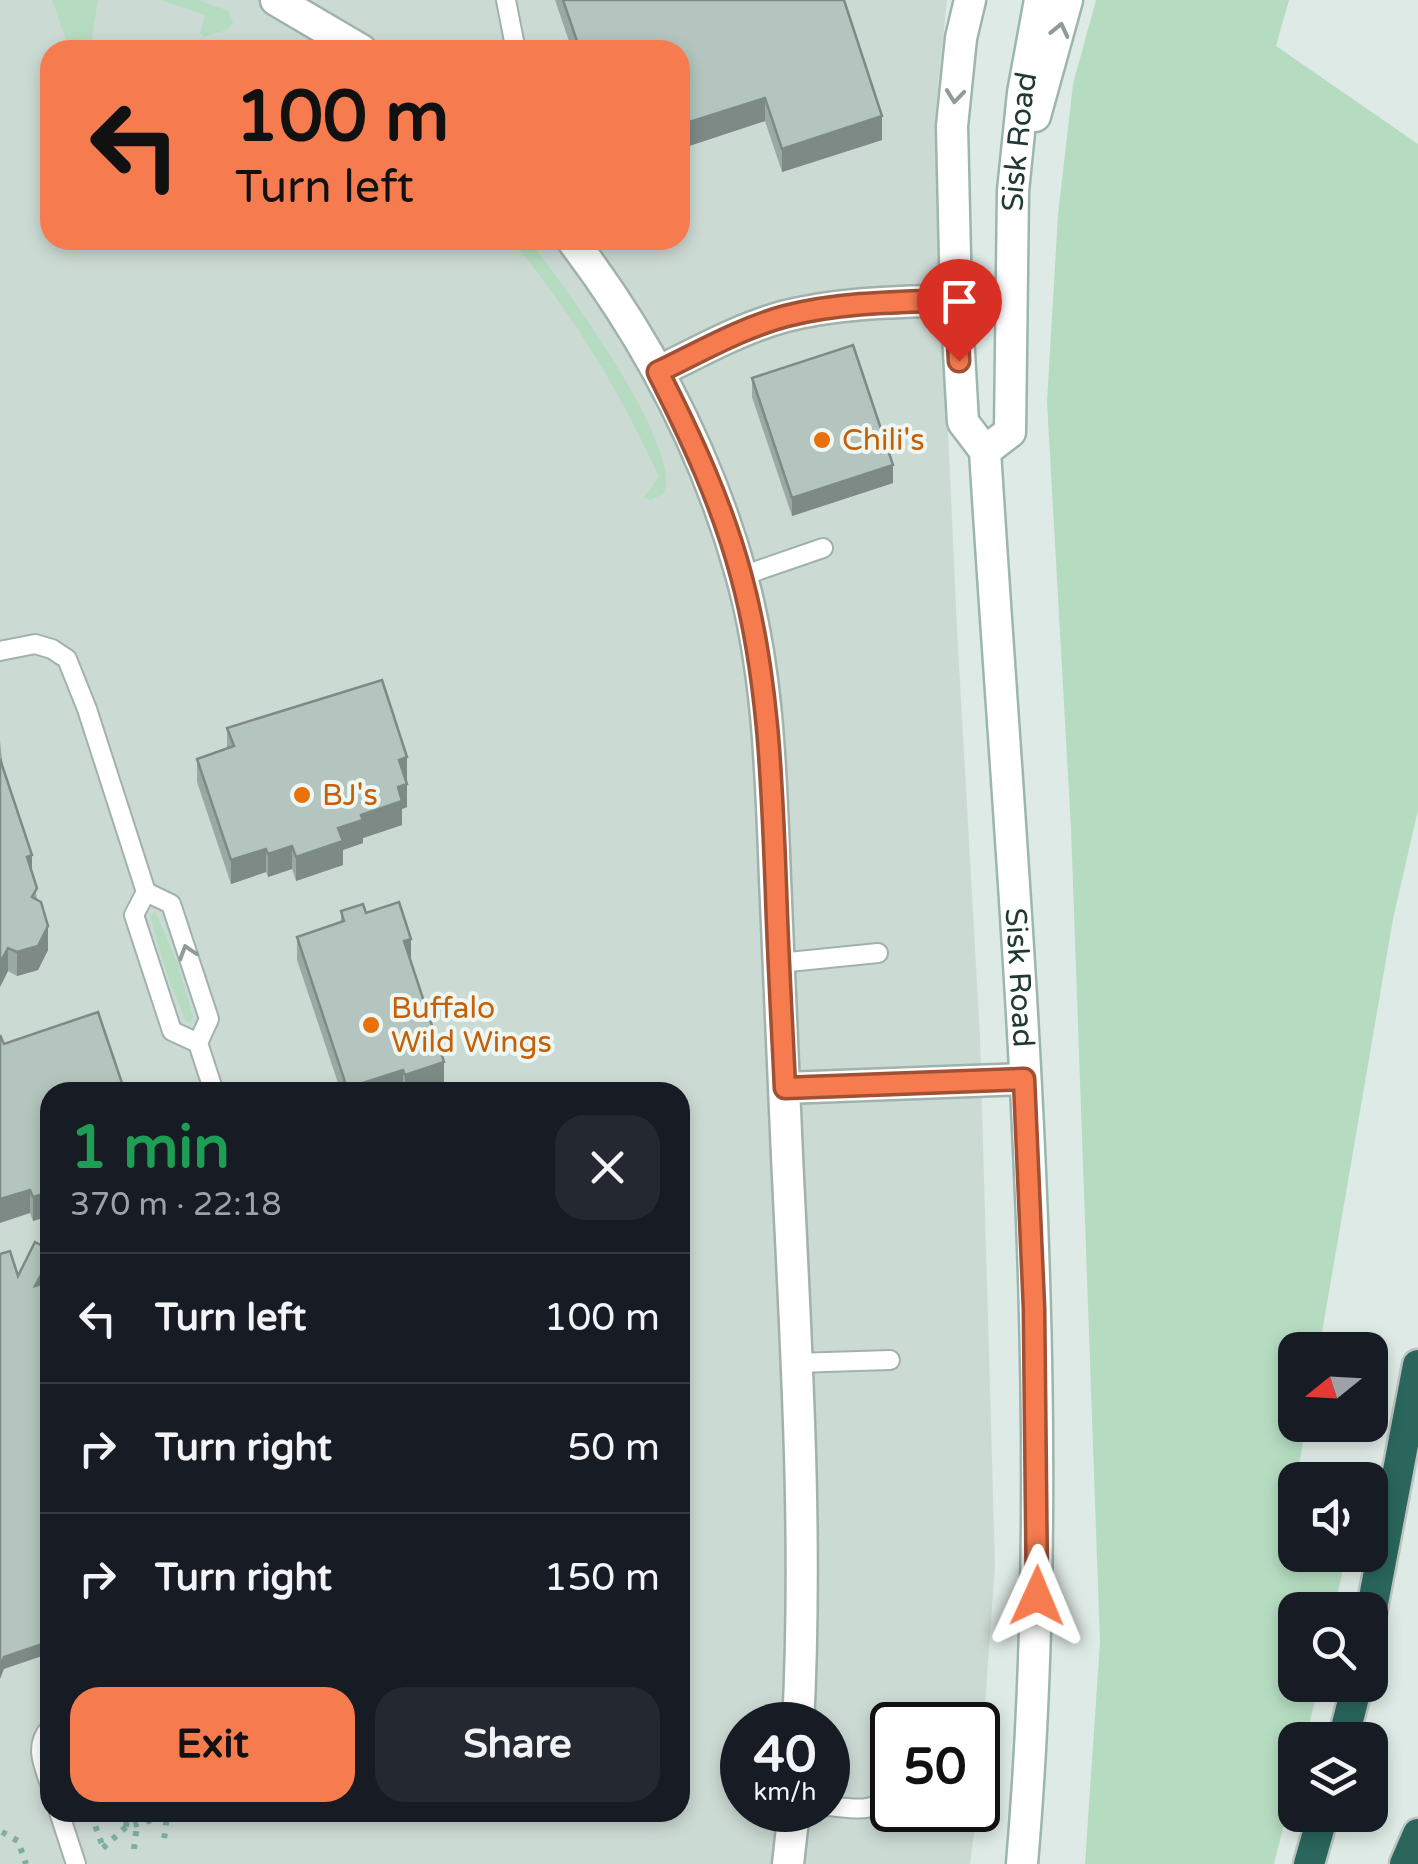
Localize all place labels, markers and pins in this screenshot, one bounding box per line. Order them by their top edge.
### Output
pin [917,259,1002,362]
place label: Chili's [842,422,925,459]
marker: Chili's [811,429,833,451]
place label: BJ's [322,777,378,814]
marker: BJ's [291,784,313,806]
place label: Buffalo Wild Wings [391,990,552,1061]
marker: Buffalo Wild Wings [360,1014,382,1036]

